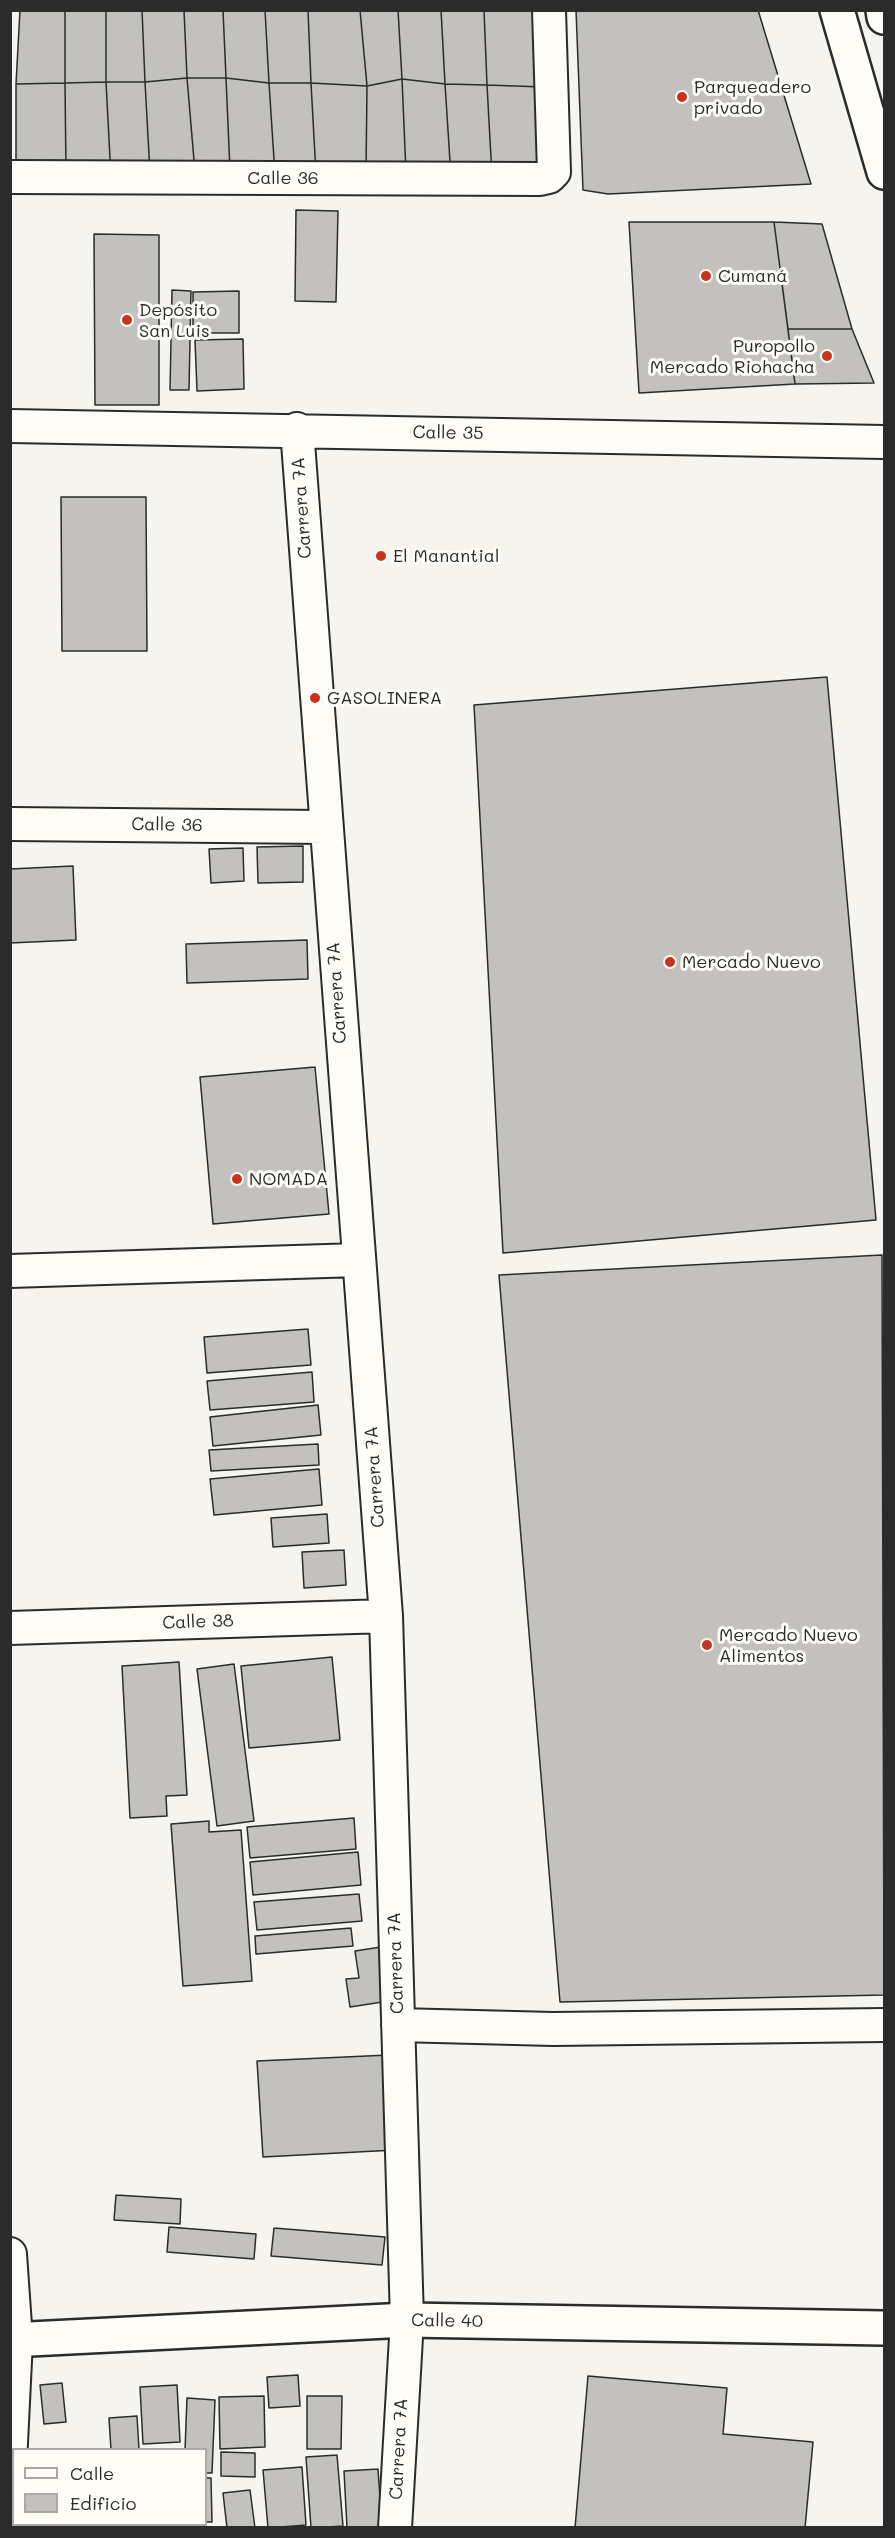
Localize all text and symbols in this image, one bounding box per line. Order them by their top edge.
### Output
place label: Parqueadero privado [694,76,811,118]
marker: Parqueadero privado [675,90,689,104]
street label: Calle 36 [247,167,319,189]
place label: Cumaná [718,265,787,287]
marker: Cumaná [699,269,713,283]
place label: Depósito San Luis [139,299,217,342]
marker: Depósito San Luis [120,313,134,327]
place label: Puropollo Mercado Riohacha [650,335,815,378]
marker: Puropollo Mercado Riohacha [820,349,834,363]
street label: Calle 35 [412,422,484,444]
street label: Carrera 7A [288,456,316,560]
place label: El Manantial [393,545,499,567]
marker: El Manantial [374,549,388,563]
place label: GASOLINERA [327,687,442,709]
marker: GASOLINERA [308,691,322,705]
street label: Calle 36 [131,814,203,836]
street label: Carrera 7A [323,941,351,1045]
place label: Mercado Nuevo [682,951,821,973]
marker: Mercado Nuevo [663,955,677,969]
place label: NOMADA [249,1168,328,1190]
marker: NOMADA [230,1172,244,1186]
street label: Carrera 7A [361,1425,389,1529]
street label: Calle 38 [162,1610,234,1634]
place label: Mercado Nuevo Alimentos [719,1624,858,1666]
marker: Mercado Nuevo Alimentos [700,1638,714,1652]
street label: Carrera 7A [383,1912,409,2014]
street label: Calle 40 [411,2310,483,2332]
street label: Carrera 7A [386,2398,412,2500]
legend [12,2448,207,2526]
text: Calle [70,2461,114,2485]
text: Edificio [70,2491,137,2515]

